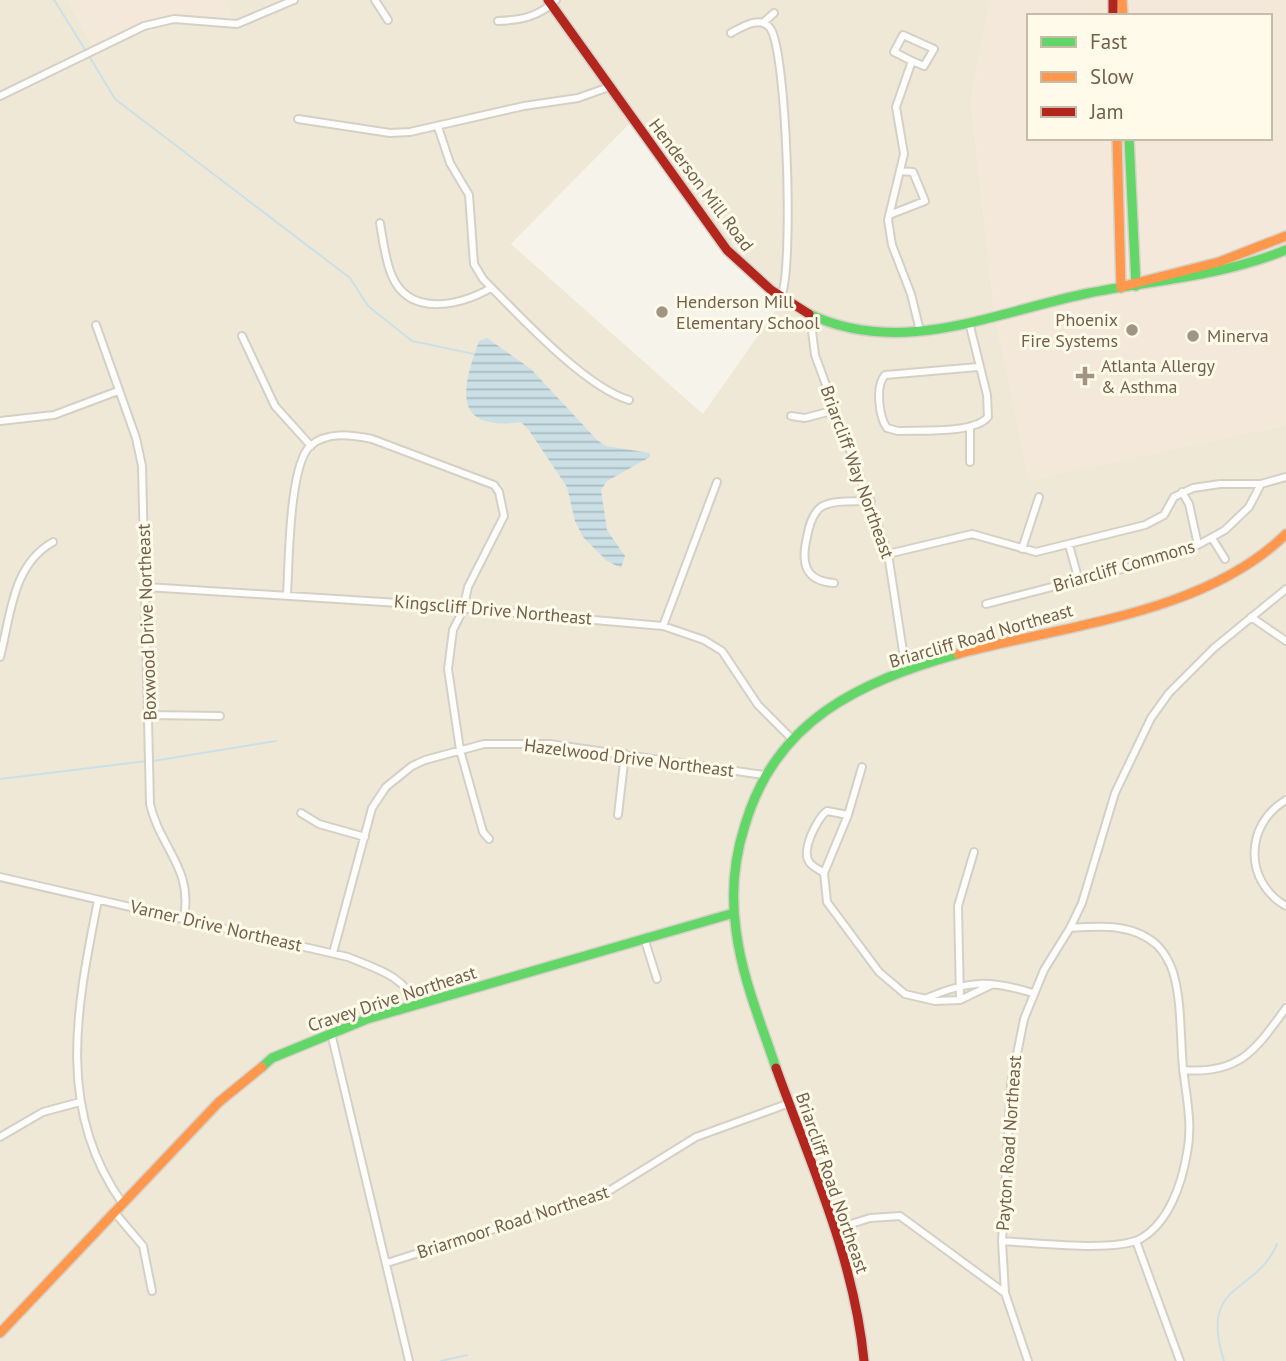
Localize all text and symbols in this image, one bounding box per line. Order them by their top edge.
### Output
legend [1027,14,1272,140]
text: Fast [1090,28,1127,55]
text: Slow [1090,63,1134,90]
text: Jam [1089,98,1124,125]
street label: Henderson Mill Road [644,114,759,256]
place label: Henderson Mill Elementary School [676,290,820,334]
marker: Henderson Mill Elementary School [654,304,670,320]
place label: Phoenix Fire Systems [1021,308,1118,352]
marker: Phoenix Fire Systems [1124,322,1140,338]
place label: Minerva [1207,324,1269,347]
marker: Minerva [1185,328,1201,344]
place label: Atlanta Allergy & Asthma [1101,354,1216,398]
marker: Atlanta Allergy & Asthma [1075,366,1095,386]
street label: Briarcliff Way Northeast [815,382,899,561]
street label: Boxwood Drive Northeast [132,523,161,721]
street label: Briarcliff Commons [1050,534,1197,597]
street label: Kingscliff Drive Northeast [393,589,593,630]
street label: Briarcliff Road Northeast [886,598,1075,673]
street label: Hazelwood Drive Northeast [523,733,735,782]
street label: Varner Drive Northeast [127,894,304,956]
street label: Cravey Drive Northeast [305,960,479,1037]
street label: Payton Road Northeast [991,1054,1026,1232]
street label: Briarcliff Road Northeast [791,1089,874,1276]
street label: Briarmoor Road Northeast [414,1180,612,1263]

